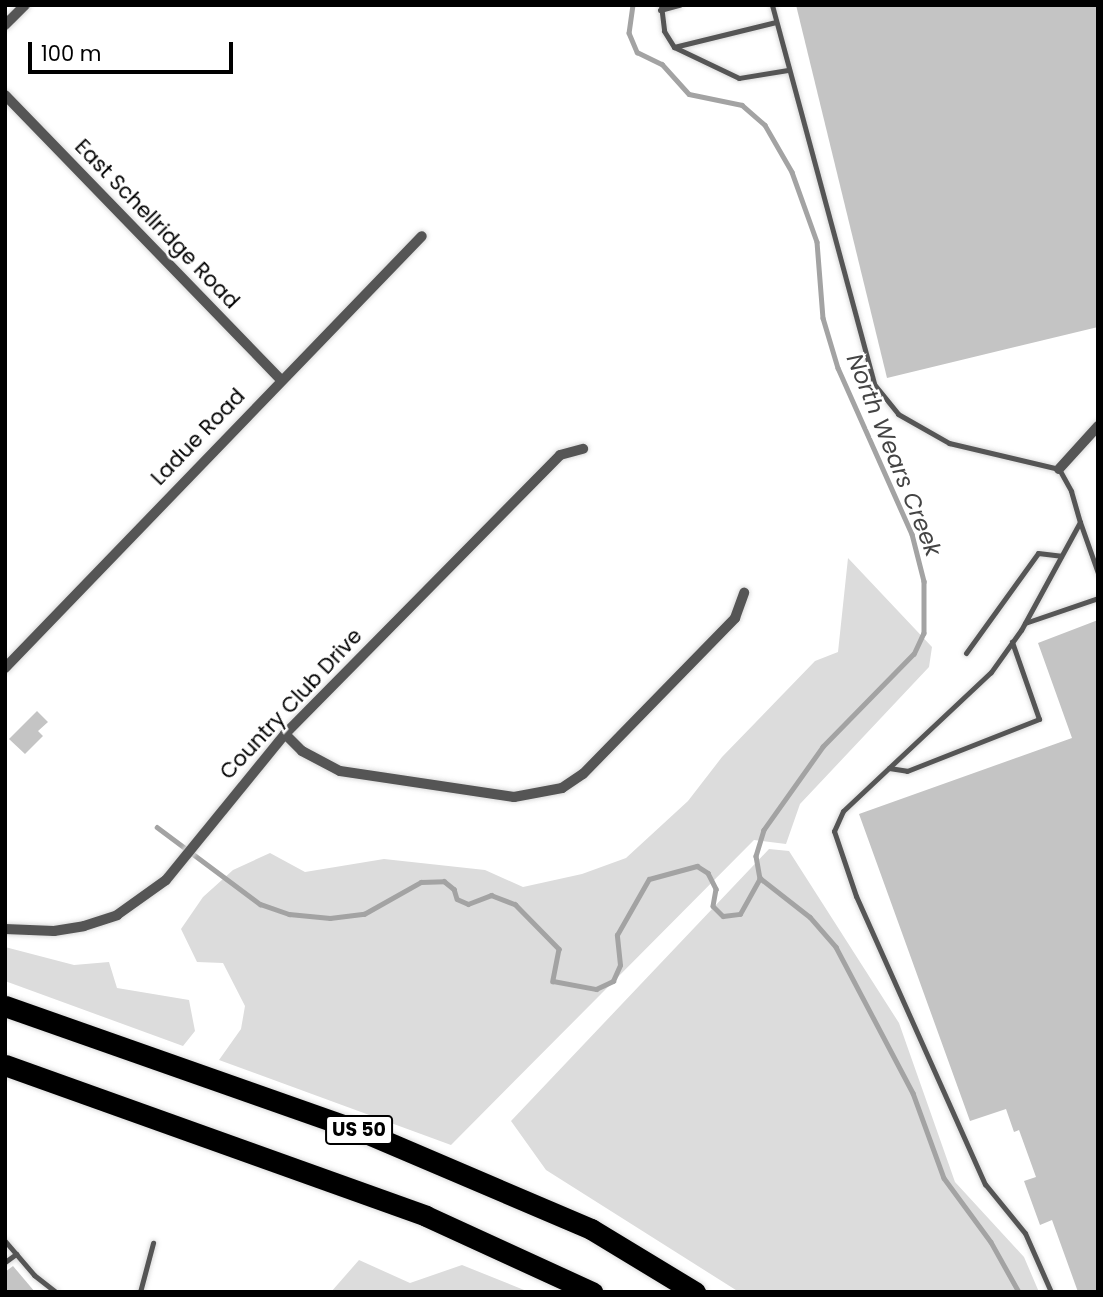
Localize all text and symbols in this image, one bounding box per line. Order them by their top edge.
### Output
scale bar [32,28,236,72]
text: 100 m [41,39,101,68]
street label: East Schellridge Road [70,134,244,314]
water label: North Wears Creek [841,350,947,560]
street label: Ladue Road [146,384,250,490]
street label: Country Club Drive [215,623,367,785]
road number: US 50 [324,1114,394,1146]

